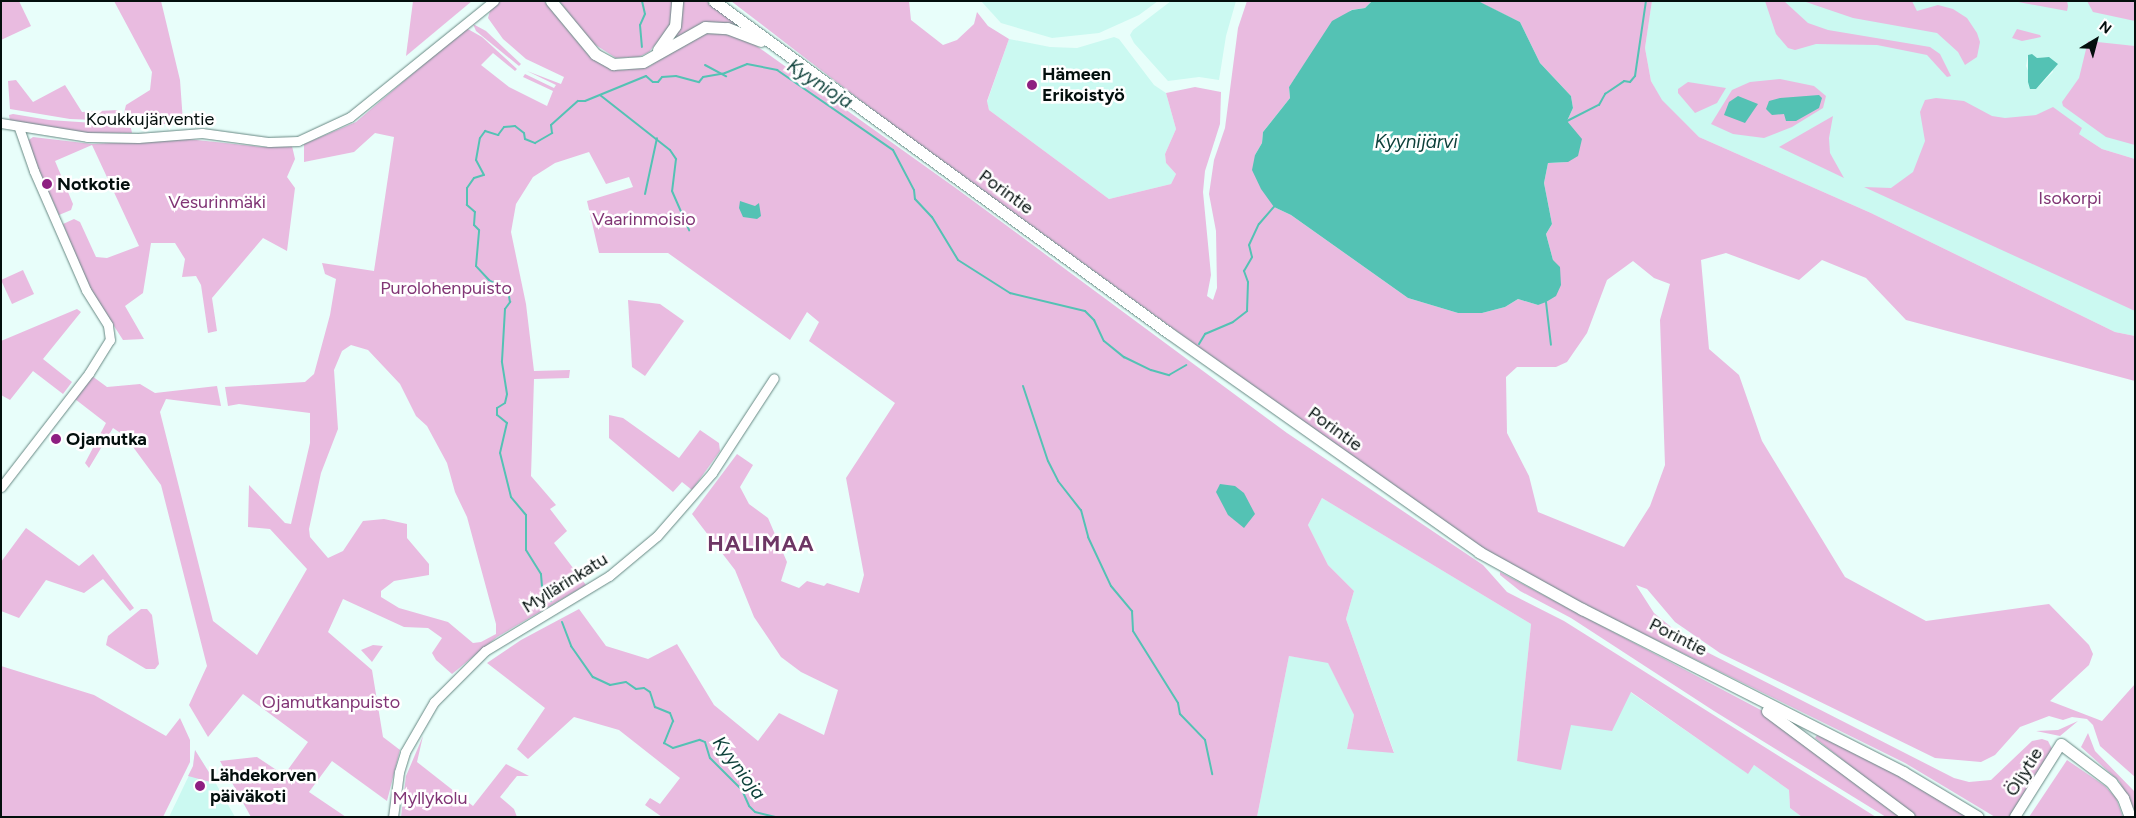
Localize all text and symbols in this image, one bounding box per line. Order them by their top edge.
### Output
north arrow [2071,15,2121,65]
text: N [2096,18,2115,38]
water label: Kyynioja [783,54,857,114]
place label: Hämeen Erikoistyö [1042,64,1125,106]
marker: Hämeen Erikoistyö [1026,79,1038,91]
street label: Koukkujärventie [86,108,214,130]
water label: Kyynijärvi [1374,131,1458,153]
street label: Porintie [975,165,1037,219]
place label: Notkotie [57,173,130,195]
marker: Notkotie [41,178,53,190]
park label: Isokorpi [2038,187,2102,209]
park label: Vesurinmäki [168,191,266,213]
park label: Vaarinmoisio [592,208,696,230]
park label: Purolohenpuisto [380,277,512,299]
street label: Porintie [1304,402,1366,456]
place label: Ojamutka [66,428,147,450]
marker: Ojamutka [50,433,62,445]
district label: HALIMAA [706,531,816,557]
street label: Myllärinkatu [518,548,612,618]
street label: Porintie [1646,613,1710,661]
park label: Ojamutkanpuisto [262,691,400,713]
water label: Kyynioja [708,732,770,804]
street label: Öljytie [2001,744,2047,800]
place label: Lähdekorven päiväkoti [210,765,317,808]
marker: Lähdekorven päiväkoti [194,780,206,792]
park label: Myllykolu [392,787,468,809]

